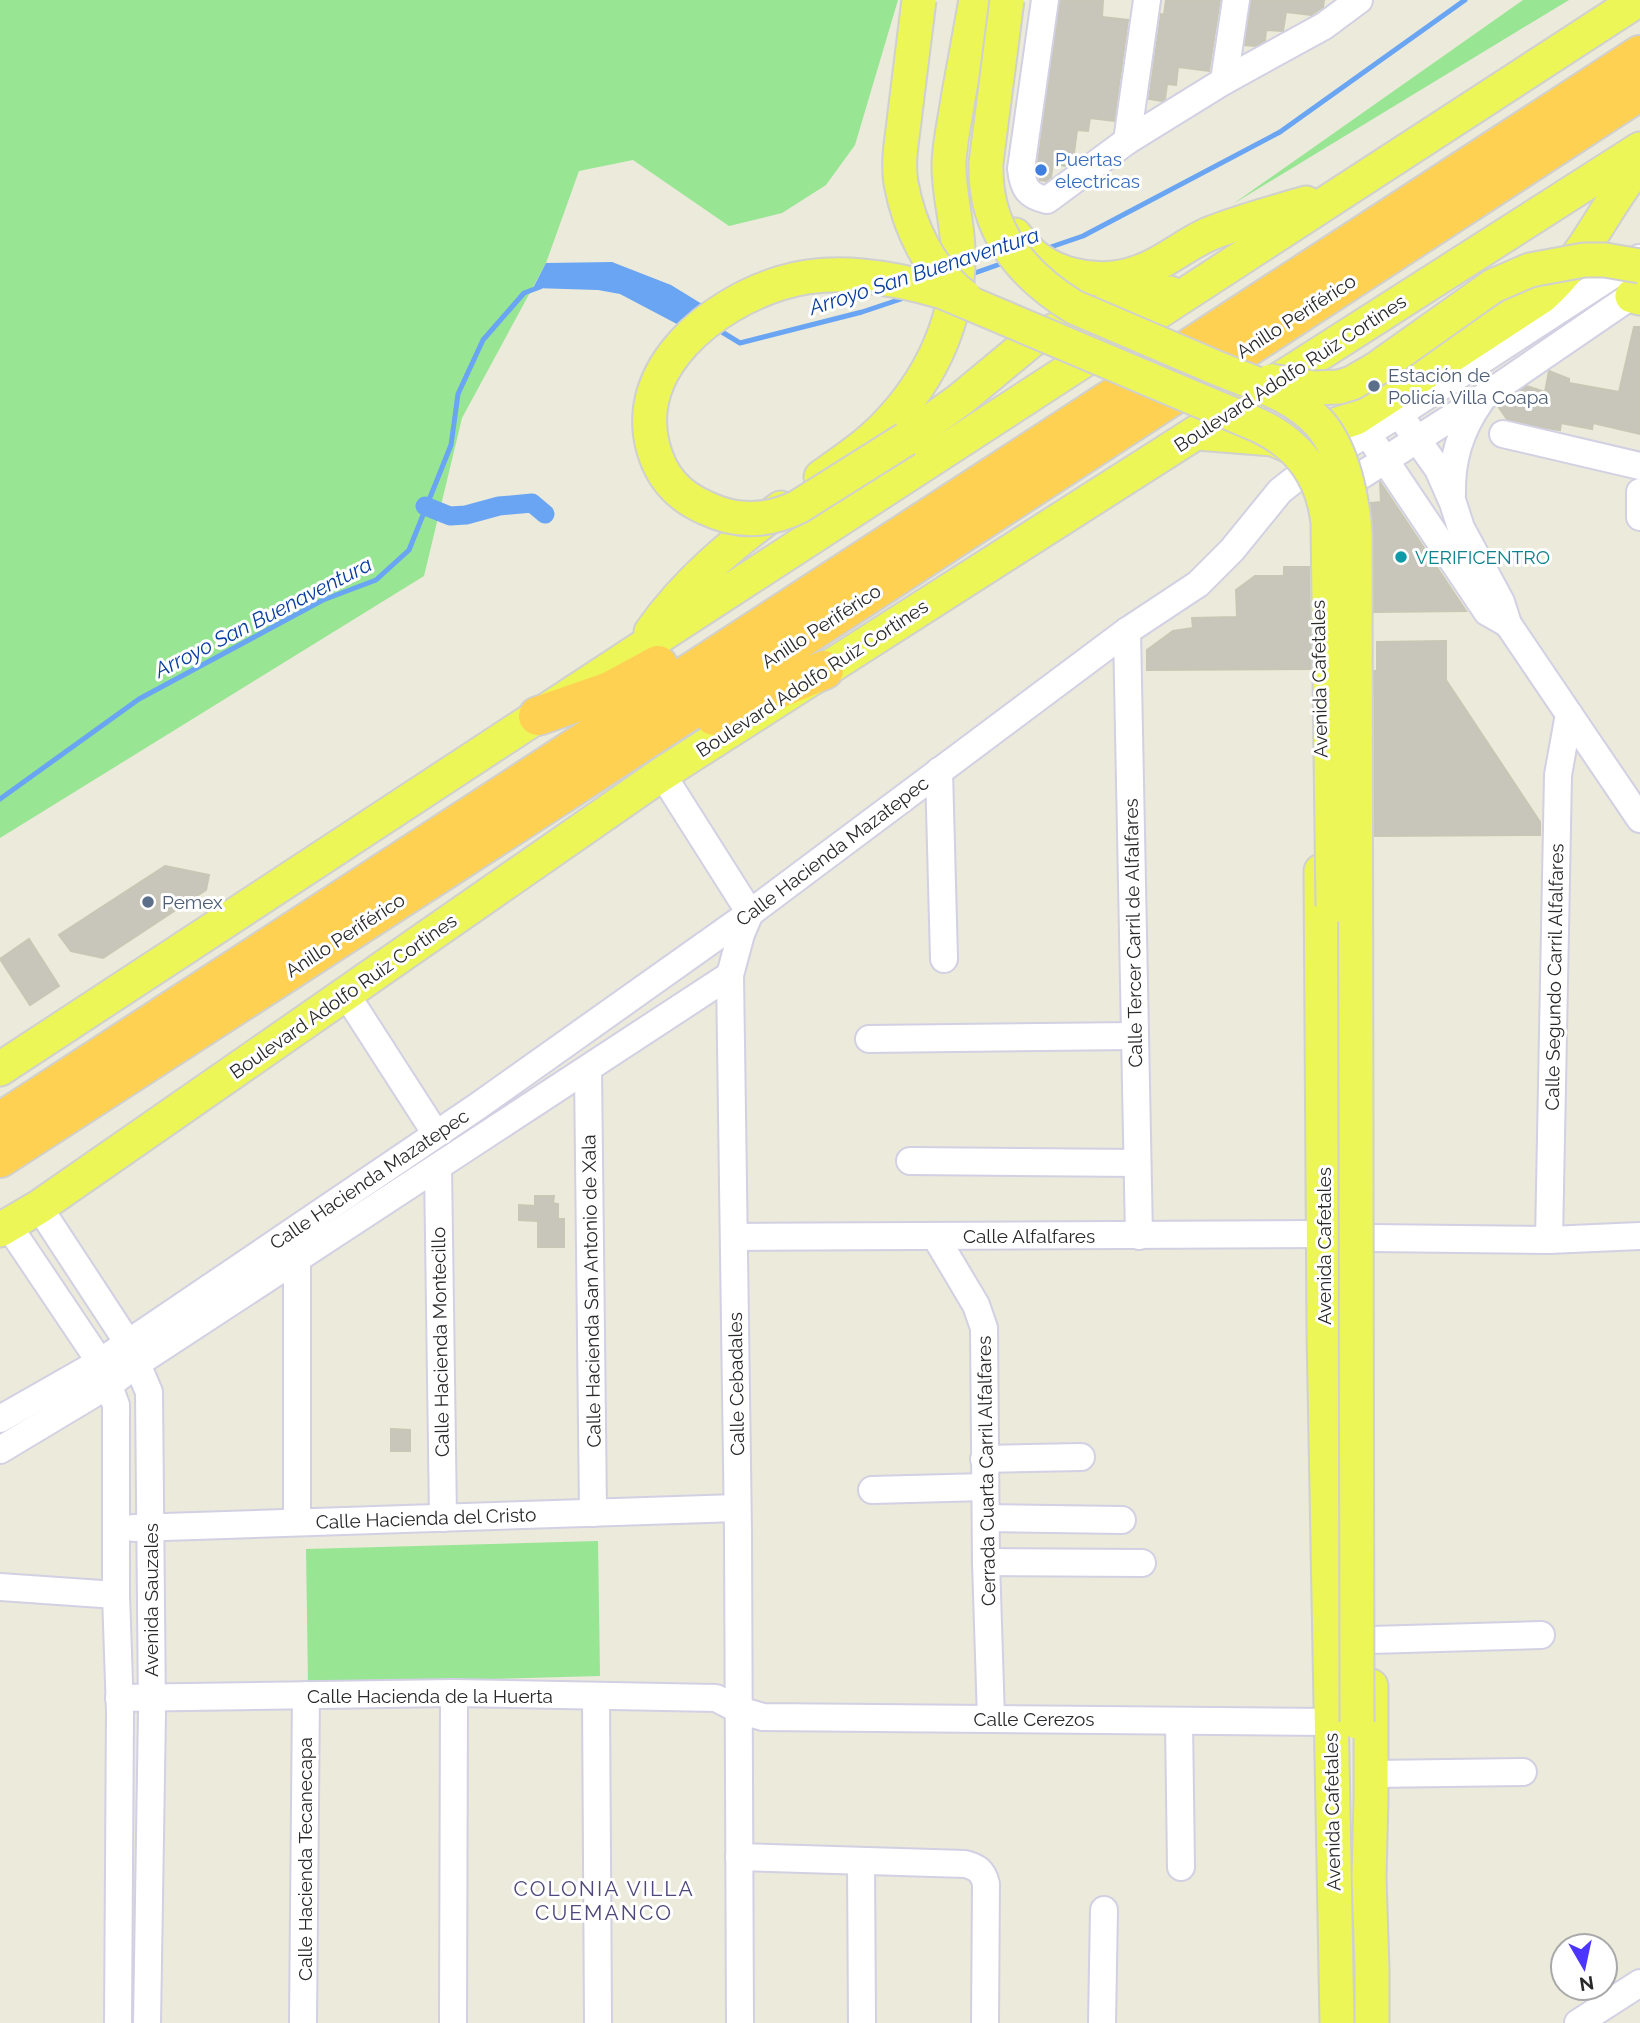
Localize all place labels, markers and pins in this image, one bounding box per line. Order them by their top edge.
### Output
place label: Puertas electricas [1055,148,1140,192]
marker: Puertas electricas [1033,162,1049,178]
place label: Estación de Policía Villa Coapa [1388,364,1549,408]
marker: Estación de Policía Villa Coapa [1366,378,1382,394]
place label: VERIFICENTRO [1415,546,1550,568]
marker: VERIFICENTRO [1393,549,1409,565]
place label: Pemex [162,891,223,913]
marker: Pemex [140,894,156,910]

